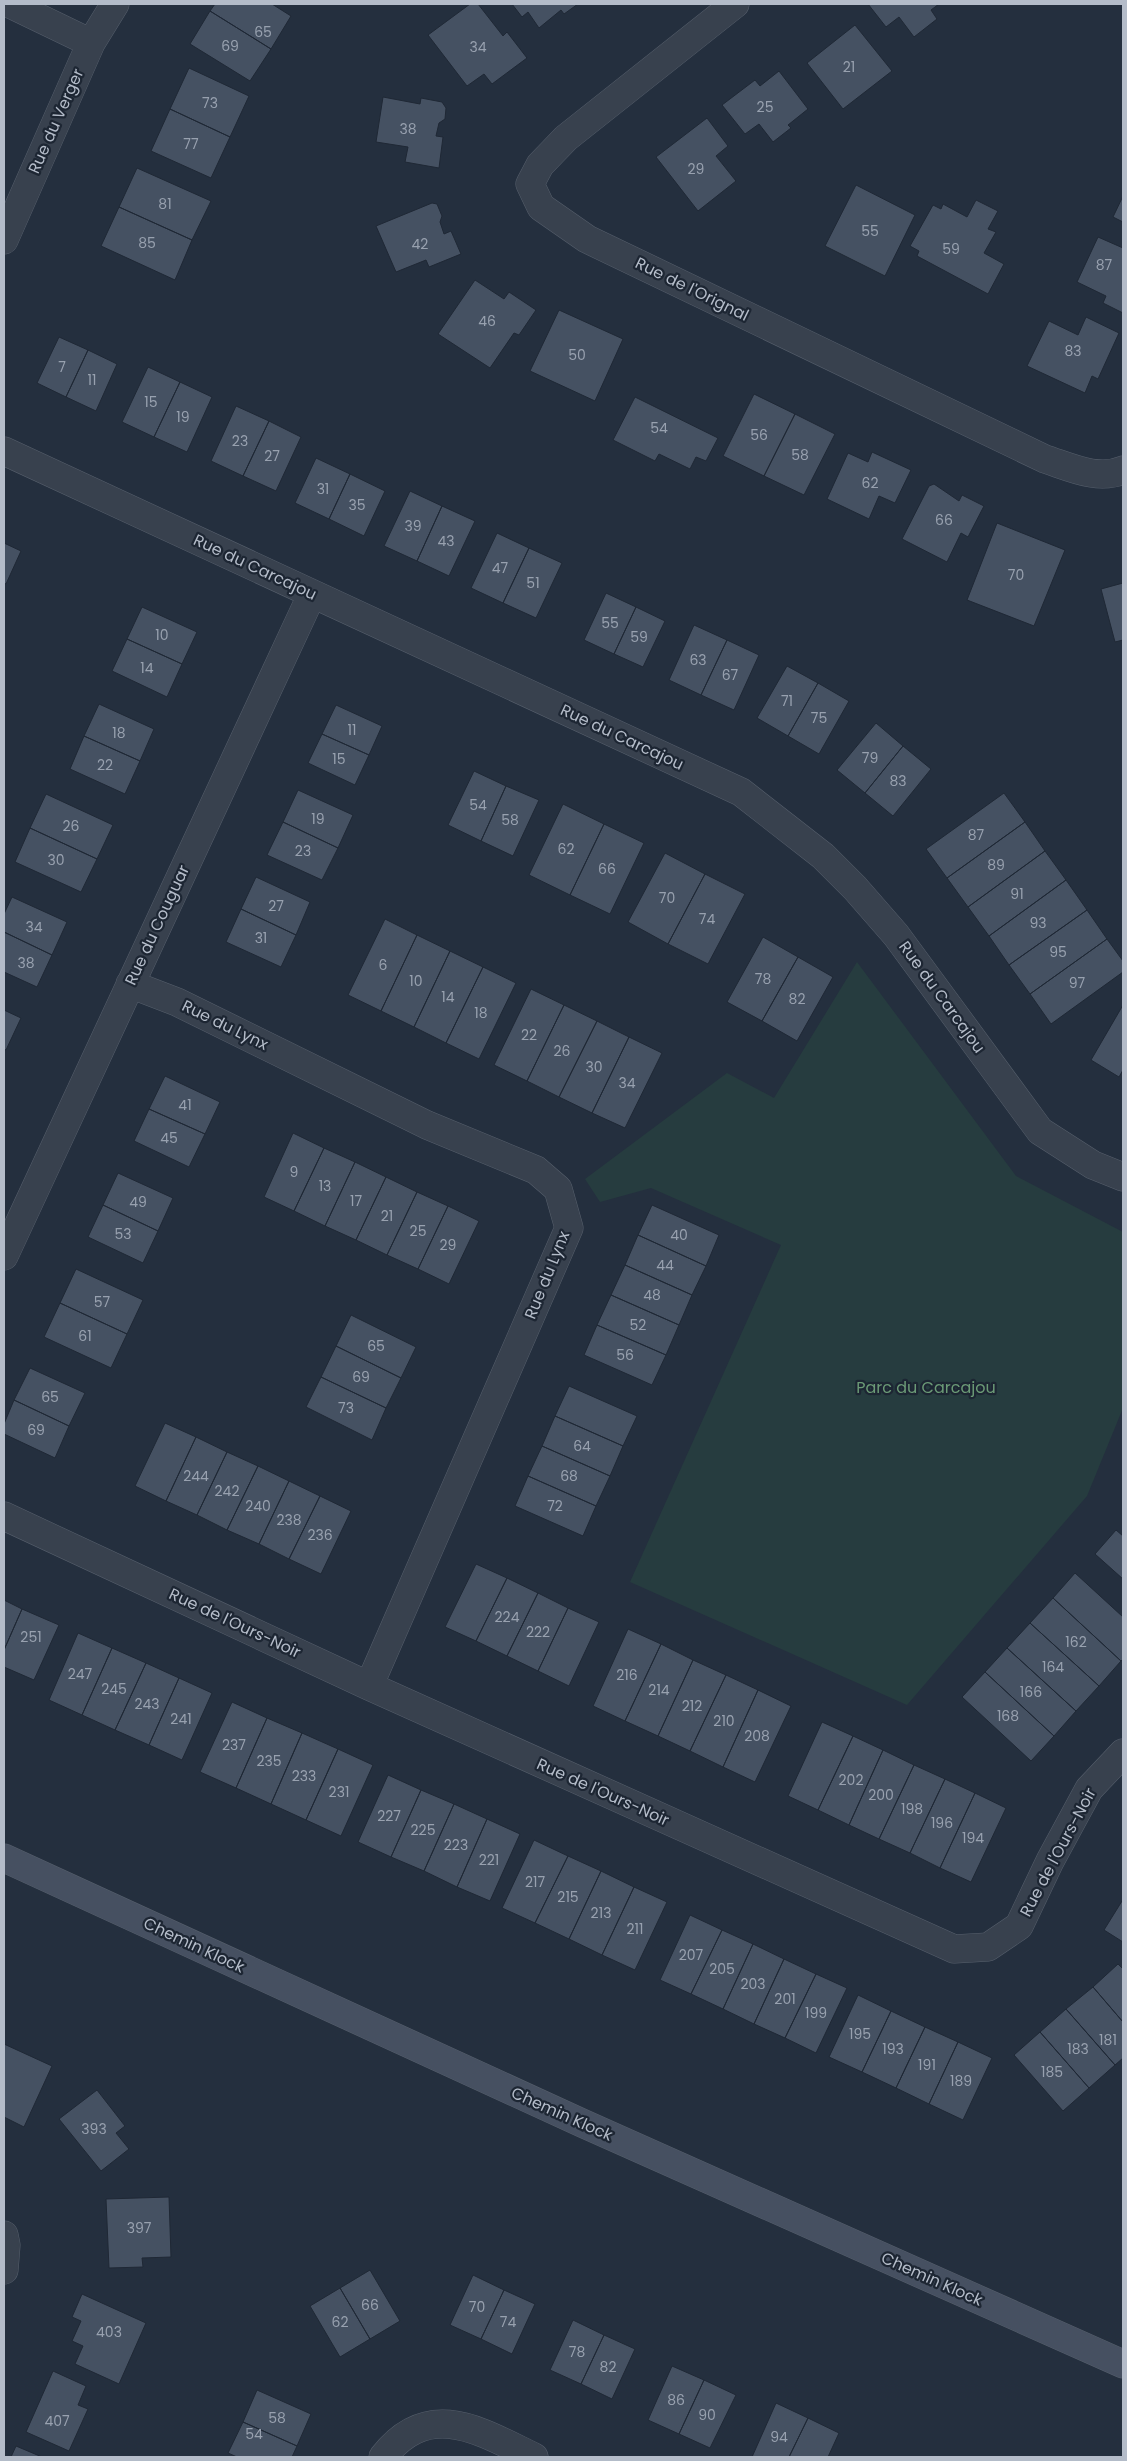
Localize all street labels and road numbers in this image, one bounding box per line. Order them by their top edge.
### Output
street label: Rue du Verger [23,65,89,177]
street label: Rue de l'Orignal [631,251,753,327]
street label: Rue du Carcajou [190,528,320,606]
street label: Rue du Carcajou [557,698,687,776]
street label: Rue du Couguar [119,861,195,989]
street label: Rue du Carcajou [893,936,991,1058]
street label: Rue du Lynx [178,994,272,1056]
street label: Rue du Lynx [519,1227,575,1323]
street label: Rue de l'Ours-Noir [165,1582,305,1664]
street label: Rue de l'Ours-Noir [533,1752,673,1832]
street label: Rue de l'Ours-Noir [1014,1783,1102,1921]
street label: Chemin Klock [140,1912,249,1979]
street label: Chemin Klock [507,2081,617,2147]
street label: Chemin Klock [877,2246,987,2312]

